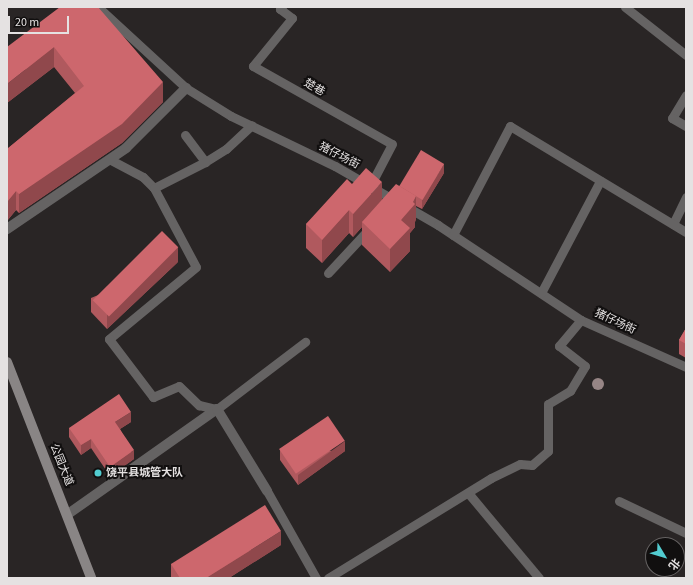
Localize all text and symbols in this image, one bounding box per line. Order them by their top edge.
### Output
scale bar [10,8,71,34]
text: 20 m [15,14,39,31]
street label: 楚巷 [301,77,327,99]
street label: 猪仔场街 [316,140,362,172]
street label: 猪仔场街 [592,307,638,337]
street label: 公园大道 [47,442,75,488]
place label: 饶平县城管大队 [106,466,183,480]
marker: 饶平县城管大队 [93,468,103,478]
north arrow [645,537,685,577]
text: 北 [665,555,683,573]

